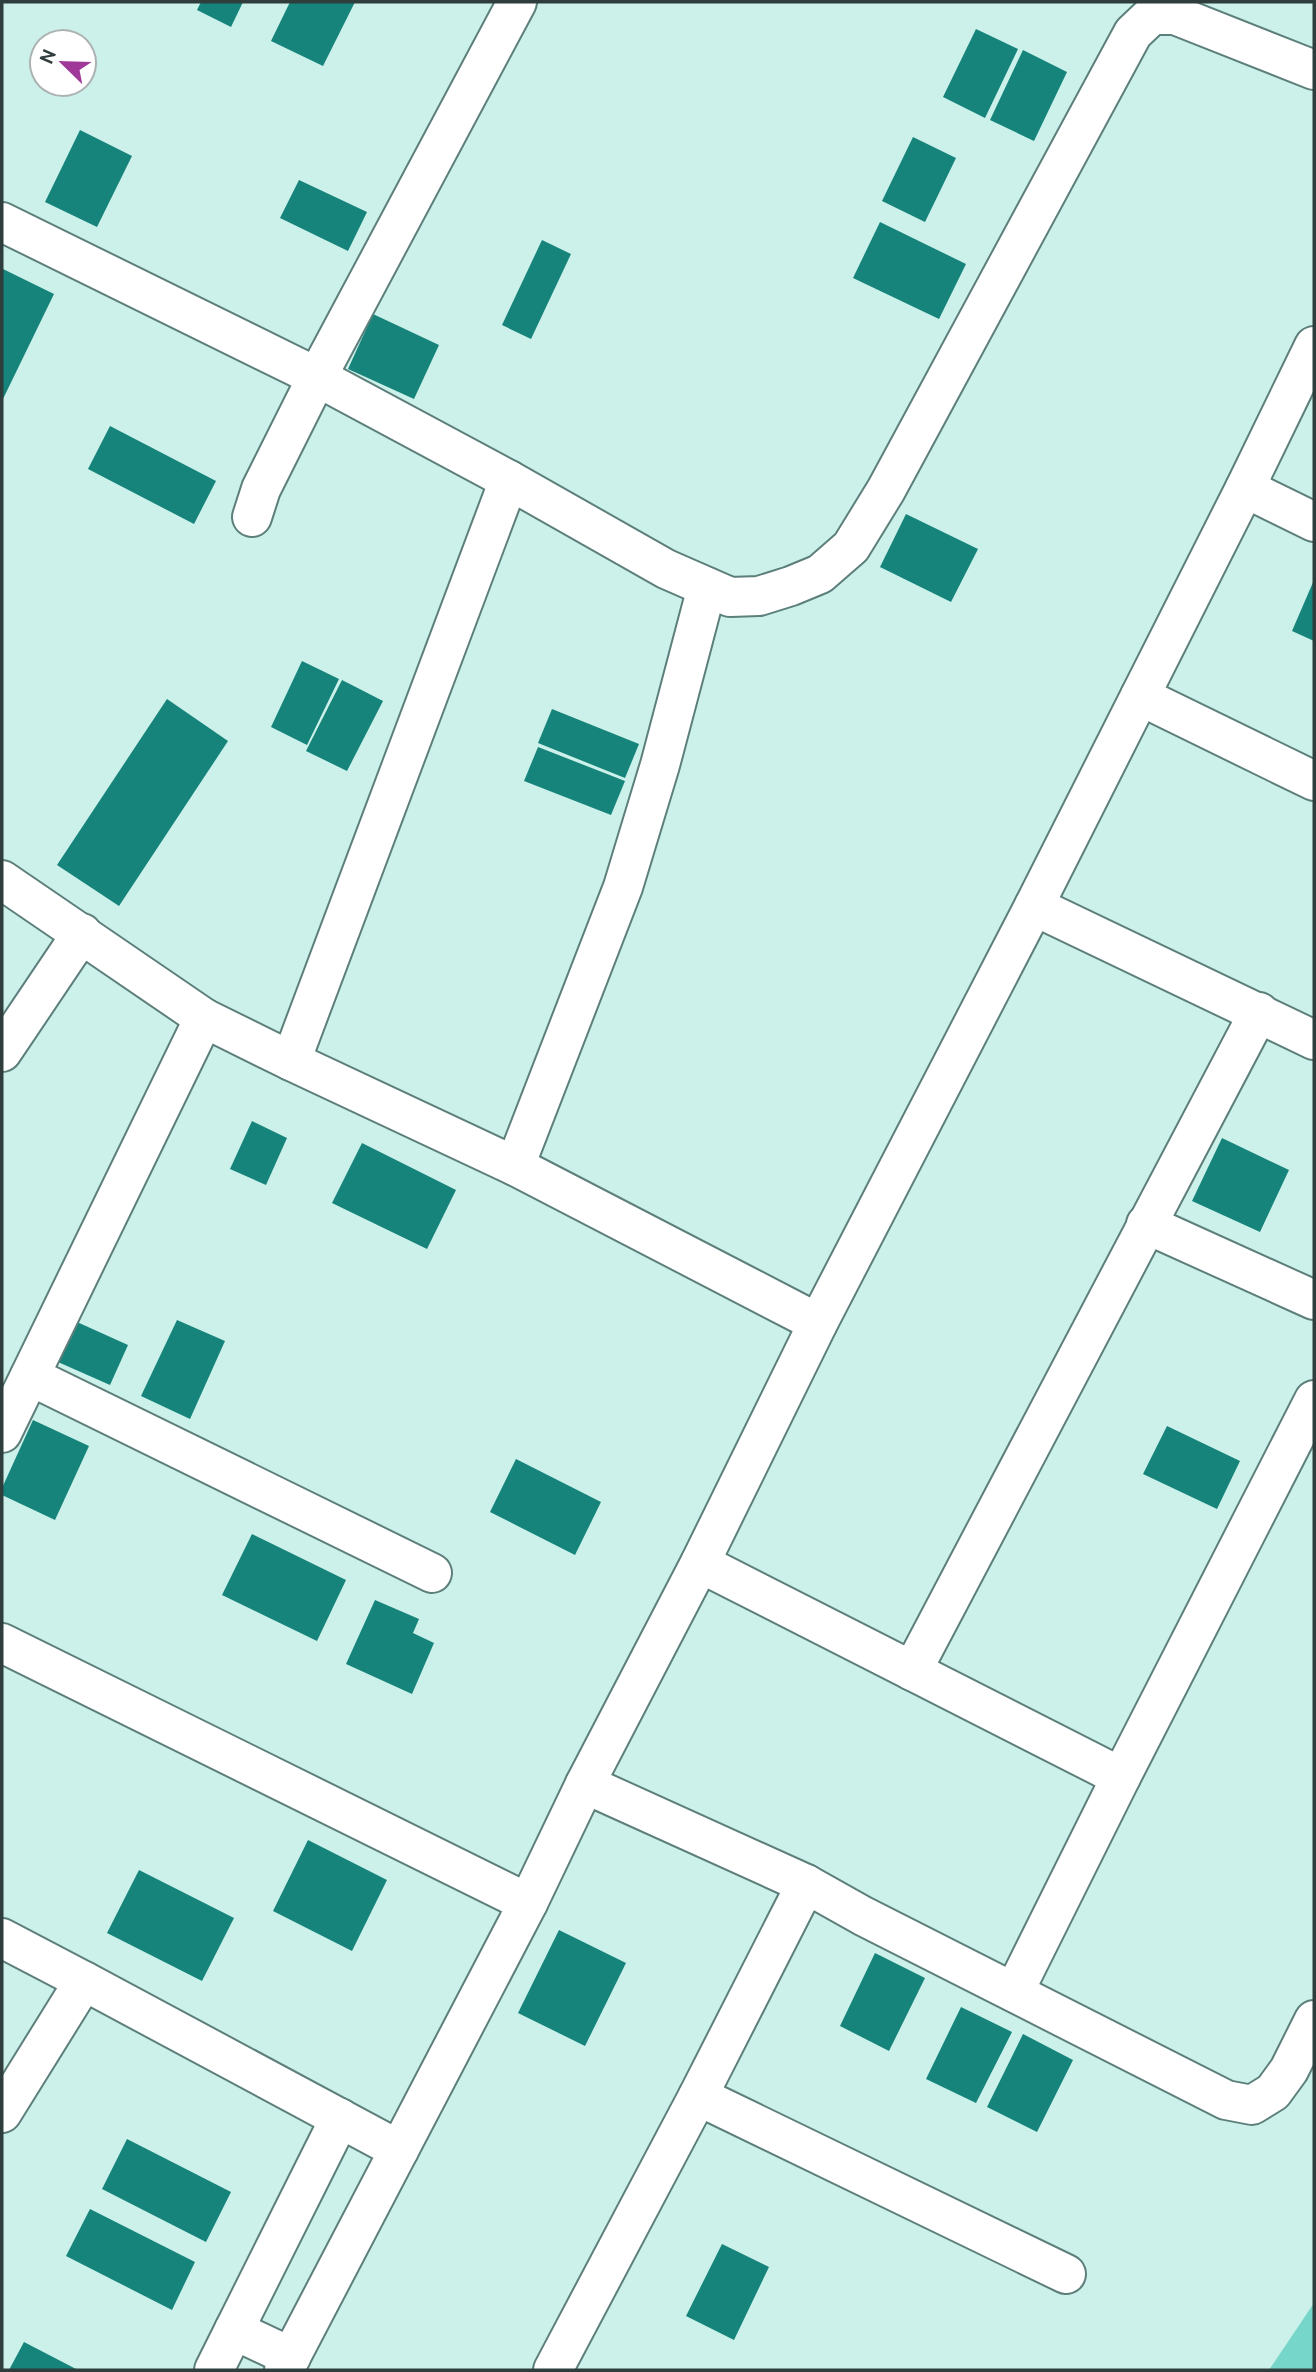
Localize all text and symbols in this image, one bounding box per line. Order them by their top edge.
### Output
north arrow [28,28,98,98]
text: N [35,46,61,67]

